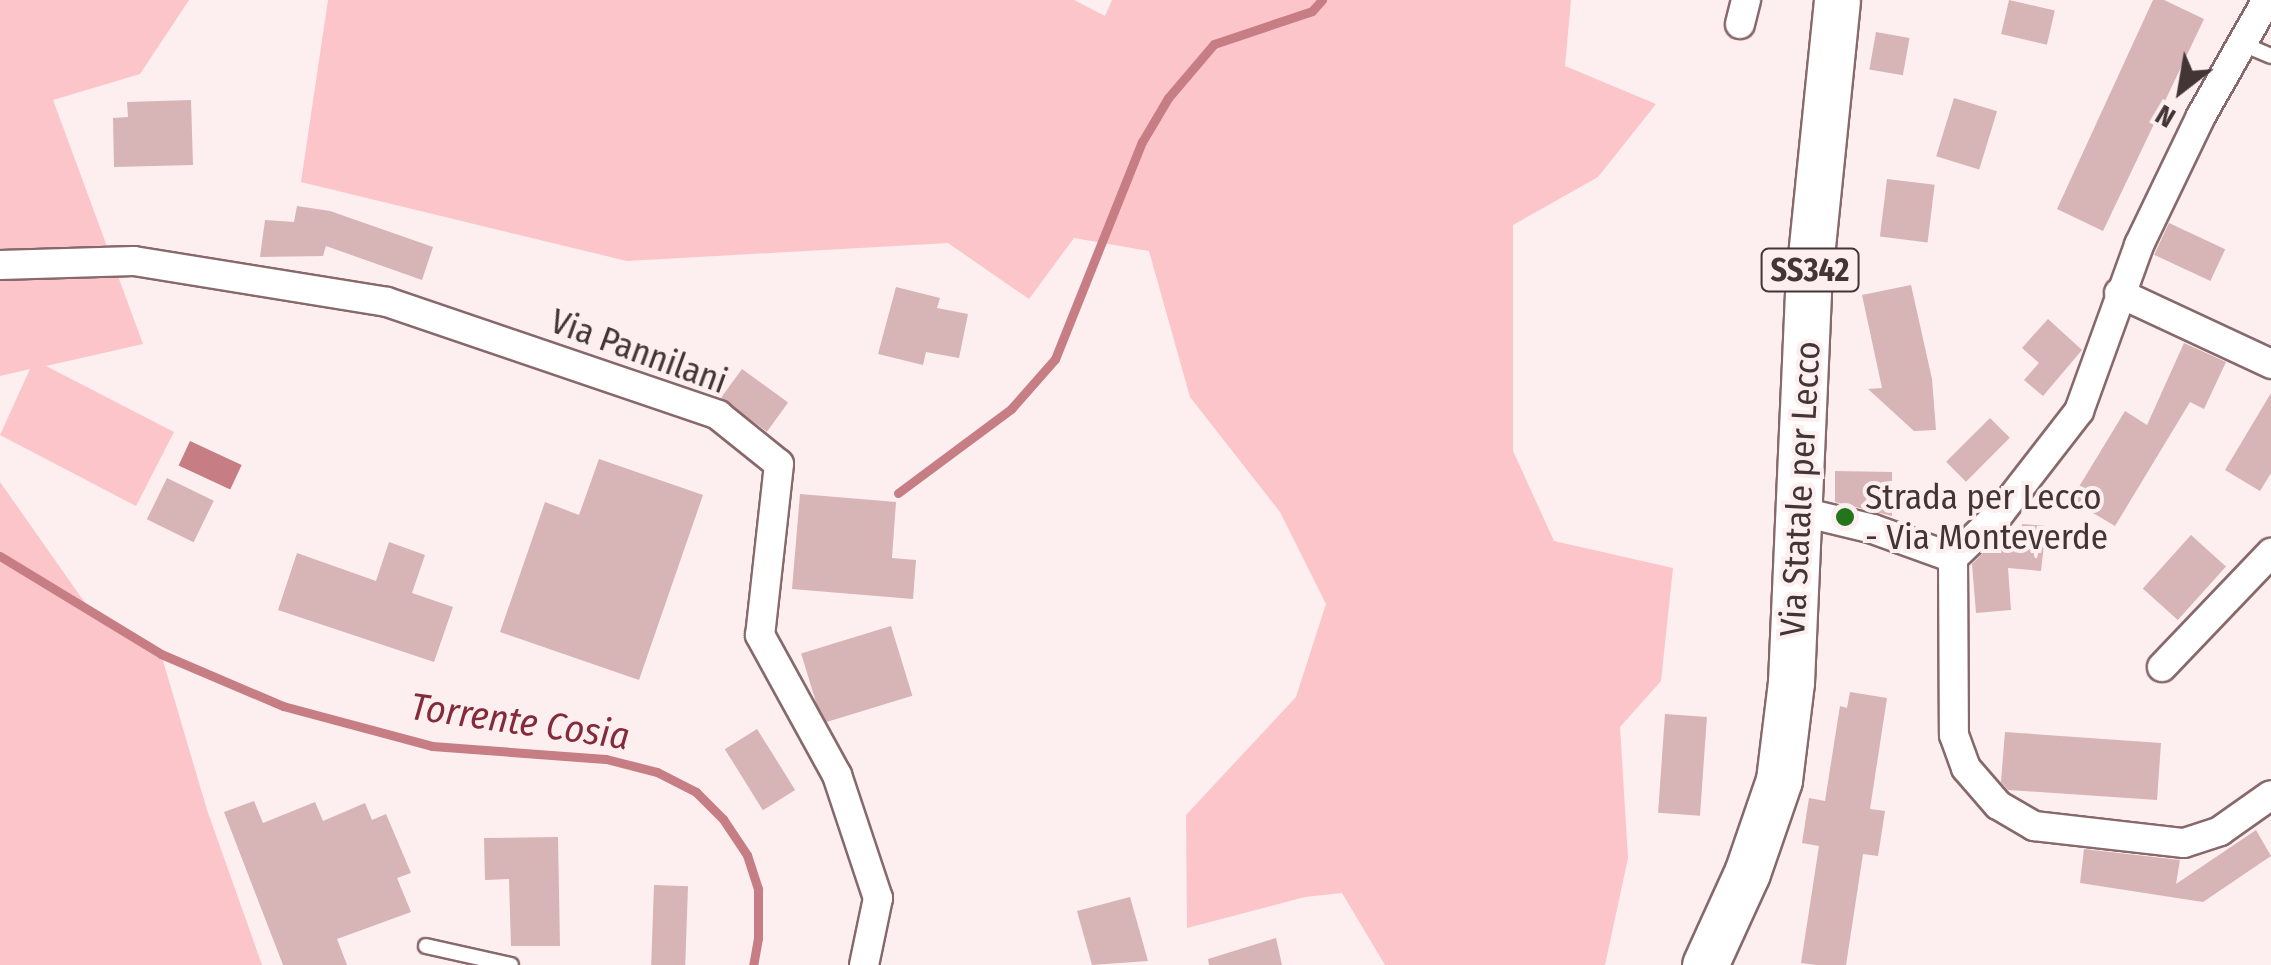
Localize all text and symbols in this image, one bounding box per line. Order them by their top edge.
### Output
north arrow [2131,40,2231,140]
text: N [2150,98,2181,135]
road number: SS342 [1760,243,1860,297]
street label: Via Pannilani [545,300,733,402]
street label: Via Statale per Lecco [1771,340,1829,638]
place label: Strada per Lecco - Via Monteverde [1865,476,2108,558]
marker: Strada per Lecco - Via Monteverde [1834,506,1856,528]
water label: Torrente Cosia [408,684,632,760]

